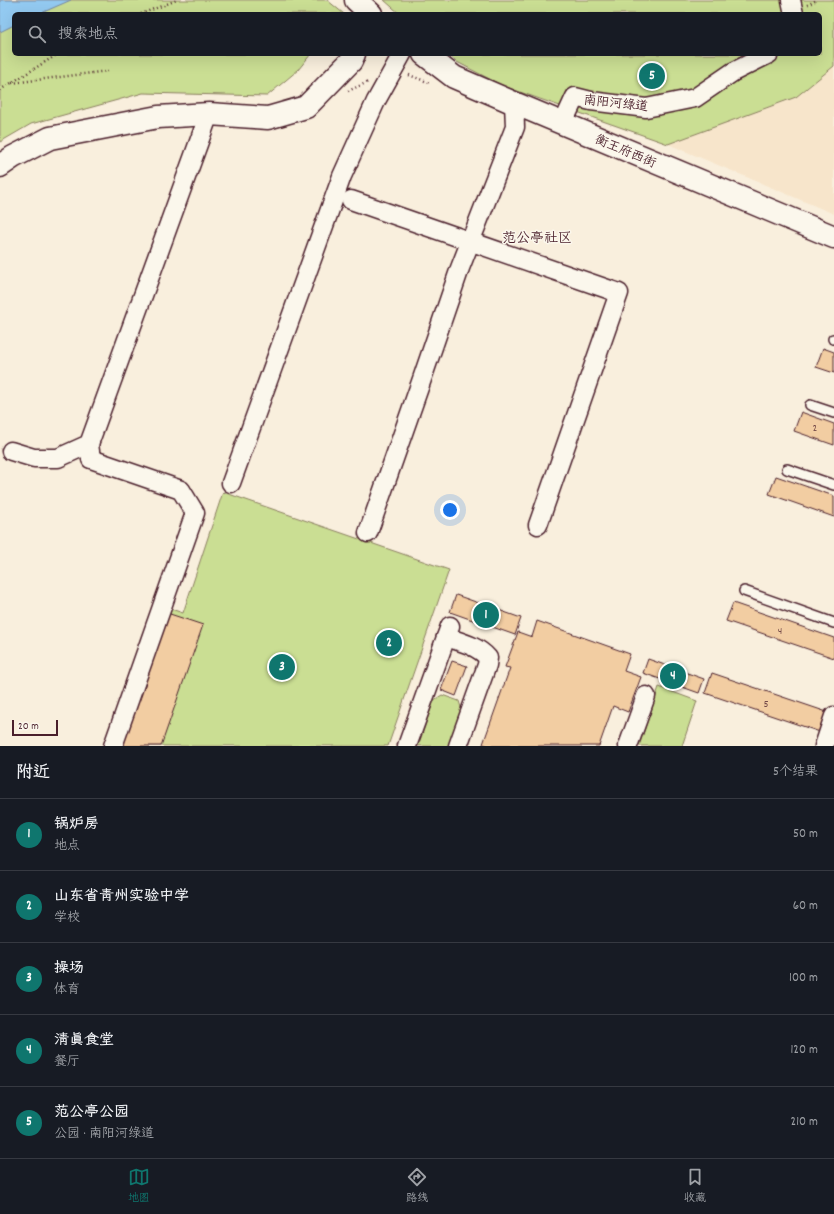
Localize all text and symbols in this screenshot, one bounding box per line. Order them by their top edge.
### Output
search box [12,12,822,56]
icon: search [26,23,48,45]
text: 搜索地点 [58,24,118,46]
pin: 5 [639,61,665,91]
street label: 南阳河绿道 [582,92,649,117]
street label: 衡王府西街 [591,131,659,174]
district label: 范公亭社区 [502,229,572,249]
house number: 2 [813,421,818,437]
your location [440,500,460,520]
pin: 1 [473,600,499,630]
house number: 4 [778,624,782,640]
pin: 2 [376,628,402,658]
pin: 3 [269,652,295,682]
pin: 4 [660,661,686,691]
house number: 5 [763,697,769,713]
scale bar [12,718,58,737]
text: 20 m [18,719,39,735]
text: 附近 [16,762,50,786]
text: 5个结果 [773,763,818,782]
text: 锅炉房 [54,814,99,836]
text: 1 [28,825,30,844]
text: 50 m [793,825,818,844]
text: 地点 [54,837,80,856]
text: 山东省青州实验中学 [54,886,189,908]
text: 2 [26,897,32,916]
text: 60 m [793,897,818,916]
text: 学校 [54,909,80,928]
text: 操场 [54,958,84,980]
text: 3 [26,969,32,988]
text: 100 m [789,969,818,988]
text: 体育 [54,981,80,1000]
text: 清真食堂 [54,1030,114,1052]
text: 4 [26,1041,32,1060]
text: 120 m [790,1041,818,1060]
text: 餐厅 [54,1053,80,1072]
text: 范公亭公园 [54,1102,129,1124]
text: 5 [26,1113,32,1132]
text: 210 m [790,1113,818,1132]
text: 公园 · 南阳河绿道 [54,1125,154,1144]
tab: 地图 [128,1166,150,1207]
tab: 路线 [406,1166,428,1207]
tab: 收藏 [684,1166,706,1207]

